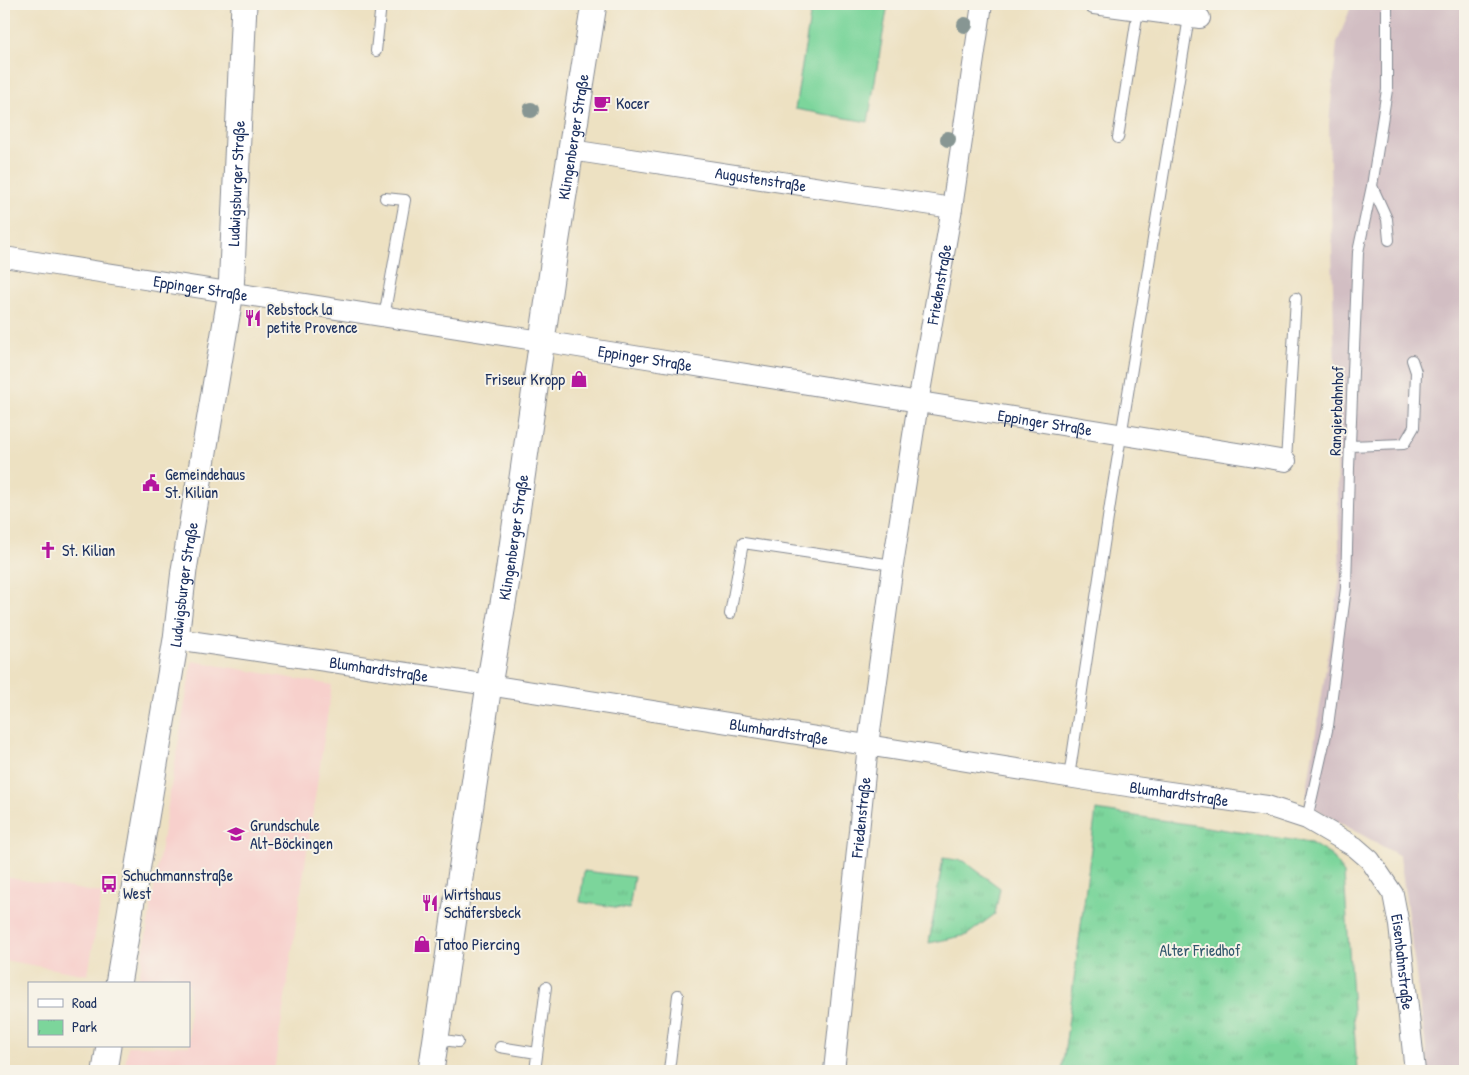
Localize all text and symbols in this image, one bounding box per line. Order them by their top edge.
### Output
street label: Klingenberger Straße [552,72,594,201]
place label: Kocer [616,92,650,114]
cafe icon: Kocer [592,93,612,113]
street label: Ludwigsburger Straße [222,119,250,247]
street label: Augustenstraße [714,161,809,197]
street label: Friedenstraße [921,242,957,327]
street label: Eppinger Straße [152,270,250,306]
place label: Rebstock la petite Provence [267,298,358,338]
restaurant icon: Rebstock la petite Provence [243,308,263,328]
street label: Eppinger Straße [596,339,694,376]
street label: Rangierbahnhof [1323,366,1349,456]
place label: Friseur Kropp [485,368,565,390]
shop icon: Friseur Kropp [569,369,589,389]
street label: Eppinger Straße [996,404,1094,441]
place label: Gemeindehaus St. Kilian [165,463,245,503]
street label: Klingenberger Straße [493,472,533,602]
public building icon: Gemeindehaus St. Kilian [141,473,161,493]
street label: Ludwigsburger Straße [164,520,203,648]
place label: St. Kilian [62,539,115,561]
church icon: St. Kilian [38,540,58,560]
street label: Blumhardtstraße [328,651,430,687]
street label: Blumhardtstraße [728,712,831,750]
street label: Friedenstraße [845,775,876,860]
street label: Blumhardtstraße [1128,775,1231,811]
place label: Grundschule Alt-Böckingen [250,814,333,854]
school or university icon: Grundschule Alt-Böckingen [226,824,246,844]
place label: Schuchmannstraße West [123,864,234,904]
bus stop icon: Schuchmannstraße West [99,874,119,894]
place label: Wirtshaus Schäfersbeck [444,883,521,923]
restaurant icon: Wirtshaus Schäfersbeck [420,893,440,913]
street label: Eisenbahnstraße [1386,912,1419,1012]
place label: Tatoo Piercing [436,933,520,955]
shop icon: Tatoo Piercing [412,934,432,954]
park label: Alter Friedhof [1159,939,1241,961]
legend [28,982,190,1048]
text: Road [72,992,97,1013]
text: Park [72,1016,97,1037]

